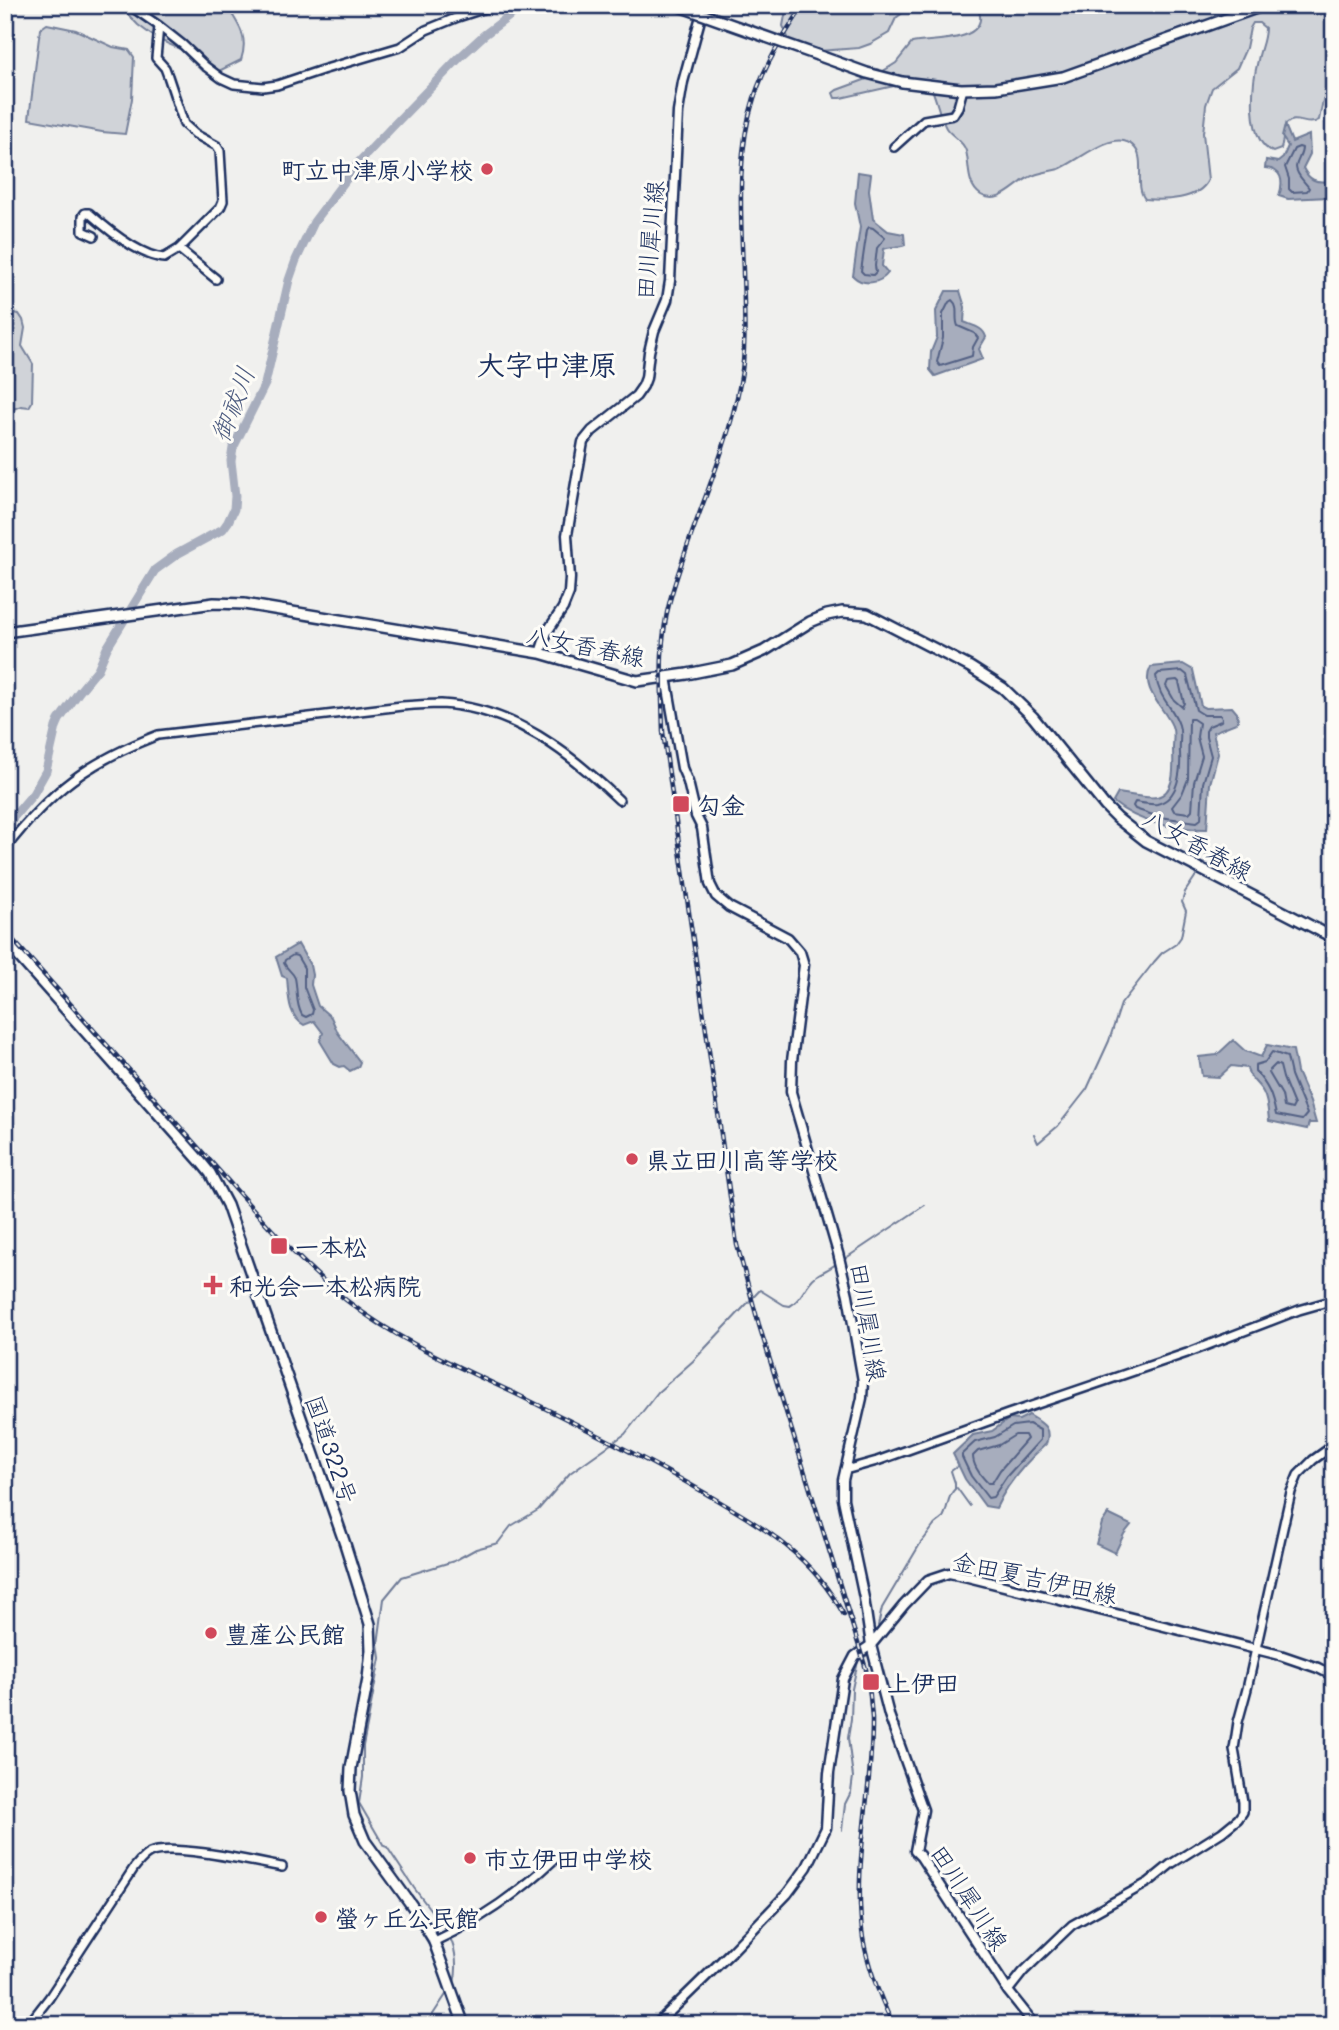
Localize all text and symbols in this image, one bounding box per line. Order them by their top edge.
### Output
place label: 町立中津原小学校 [281,154,473,185]
marker: 町立中津原小学校 [479,161,495,177]
street label: 田川犀川線 [628,179,670,301]
district label: 大字中津原 [477,346,617,382]
water label: 御祓川 [202,361,262,447]
street label: 八女香春線 [524,617,648,673]
place label: 勾金 [697,789,745,820]
marker: 勾金 [671,794,691,814]
street label: 八女香春線 [1138,801,1258,887]
place label: 県立田川高等学校 [646,1144,838,1175]
marker: 県立田川高等学校 [624,1151,640,1167]
place label: 一本松 [295,1231,367,1262]
marker: 一本松 [269,1236,289,1256]
street label: 田川犀川線 [844,1260,894,1384]
place label: 和光会一本松病院 [229,1270,421,1301]
marker: 和光会一本松病院 [203,1275,223,1295]
street label: 国道322号 [299,1391,365,1507]
street label: 金田夏吉伊田線 [950,1544,1120,1610]
place label: 豊産公民館 [225,1618,345,1649]
marker: 豊産公民館 [203,1625,219,1641]
place label: 上伊田 [887,1667,959,1698]
marker: 上伊田 [861,1672,881,1692]
street label: 田川犀川線 [924,1838,1016,1956]
place label: 市立伊田中学校 [484,1843,652,1874]
marker: 市立伊田中学校 [462,1850,478,1866]
place label: 螢ヶ丘公民館 [335,1902,479,1933]
marker: 螢ヶ丘公民館 [313,1909,329,1925]

